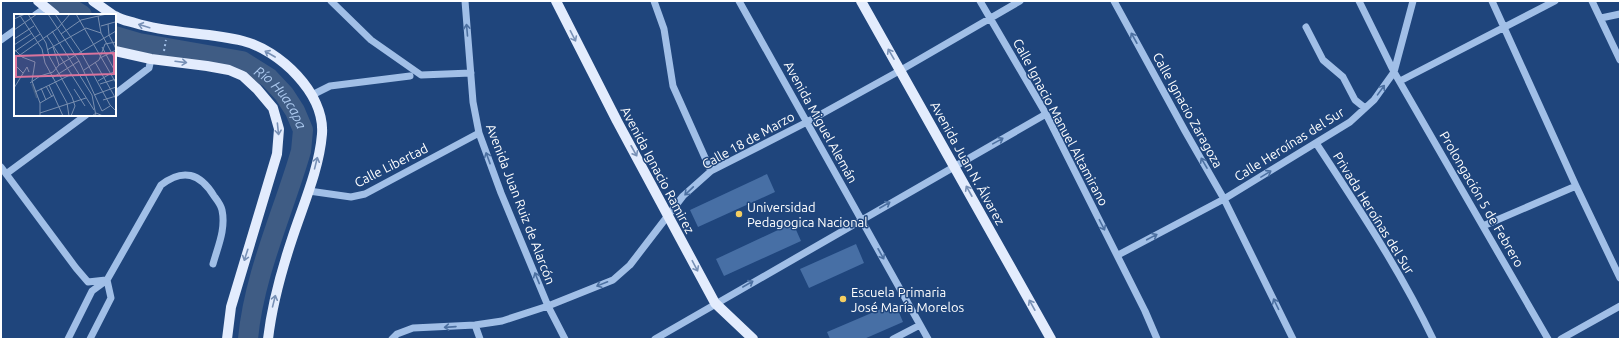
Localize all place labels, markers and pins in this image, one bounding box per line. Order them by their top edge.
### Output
place label: Universidad Pedagogica Nacional [747,200,868,229]
marker: Universidad Pedagogica Nacional [734,209,744,219]
place label: Escuela Primaria José María Morelos [851,285,965,314]
marker: Escuela Primaria José María Morelos [838,294,848,304]

